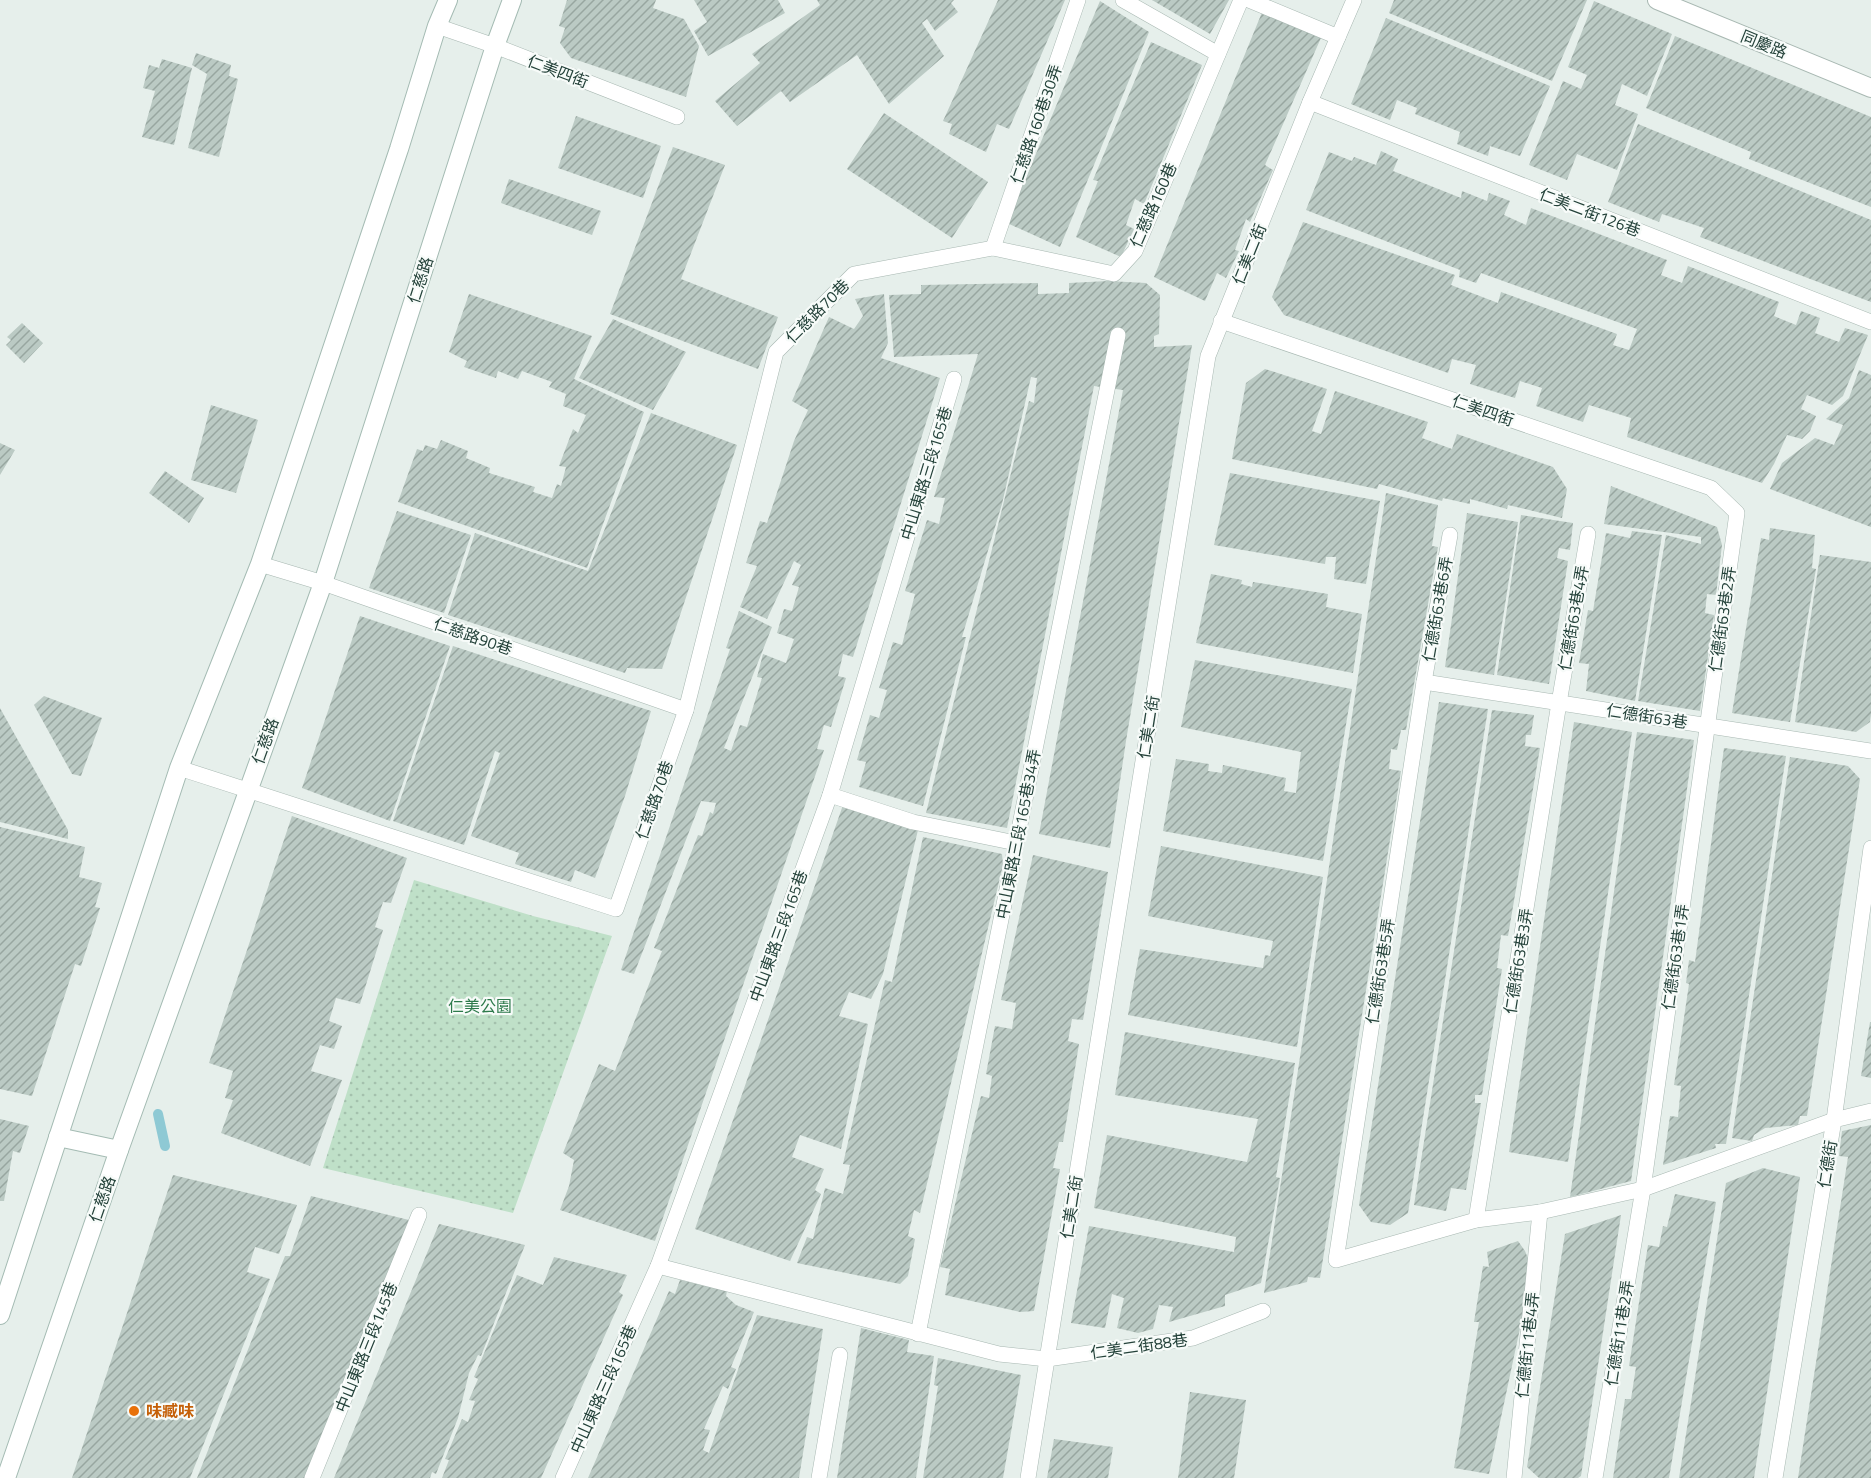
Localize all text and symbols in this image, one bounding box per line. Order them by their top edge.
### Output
street label: 同慶路 [1737,24,1791,64]
street label: 仁美四街 [524,48,592,94]
street label: 仁慈路160巷30弄 [1004,61,1068,187]
street label: 仁慈路160巷 [1124,159,1182,251]
street label: 仁美二街126巷 [1536,182,1644,242]
street label: 仁美二街 [1226,220,1272,288]
street label: 仁慈路 [401,253,439,307]
street label: 仁慈路70巷 [780,274,854,348]
street label: 仁美四街 [1449,388,1517,432]
street label: 中山東路三段165巷 [894,403,958,543]
street label: 仁德街63巷6弄 [1416,554,1458,664]
street label: 仁德街63巷4弄 [1552,563,1594,673]
street label: 仁德街63巷2弄 [1703,564,1741,674]
street label: 仁慈路90巷 [430,611,516,661]
street label: 仁美二街 [1131,694,1165,760]
street label: 仁德街63巷 [1605,698,1689,734]
street label: 仁慈路 [246,714,284,768]
street label: 中山東路三段165巷34弄 [990,747,1046,921]
street label: 仁慈路70巷 [629,757,679,843]
street label: 中山東路三段165巷 [743,867,813,1005]
street label: 仁德街63巷1弄 [1656,902,1694,1012]
street label: 仁德街63巷3弄 [1498,906,1538,1016]
street label: 仁德街63巷5弄 [1360,916,1400,1026]
park label: 仁美公園 [448,994,512,1018]
street label: 仁德街 [1811,1138,1843,1190]
street label: 仁慈路 [83,1172,121,1226]
street label: 仁美二街 [1054,1174,1088,1240]
street label: 中山東路三段145巷 [329,1278,403,1416]
street label: 仁德街11巷2弄 [1599,1278,1639,1388]
street label: 仁德街11巷4弄 [1509,1291,1545,1399]
street label: 中山東路三段165巷 [564,1321,642,1457]
street label: 仁美二街88巷 [1089,1327,1189,1365]
place label: 味臧味 [146,1399,194,1423]
marker: 味臧味 [127,1404,141,1418]

